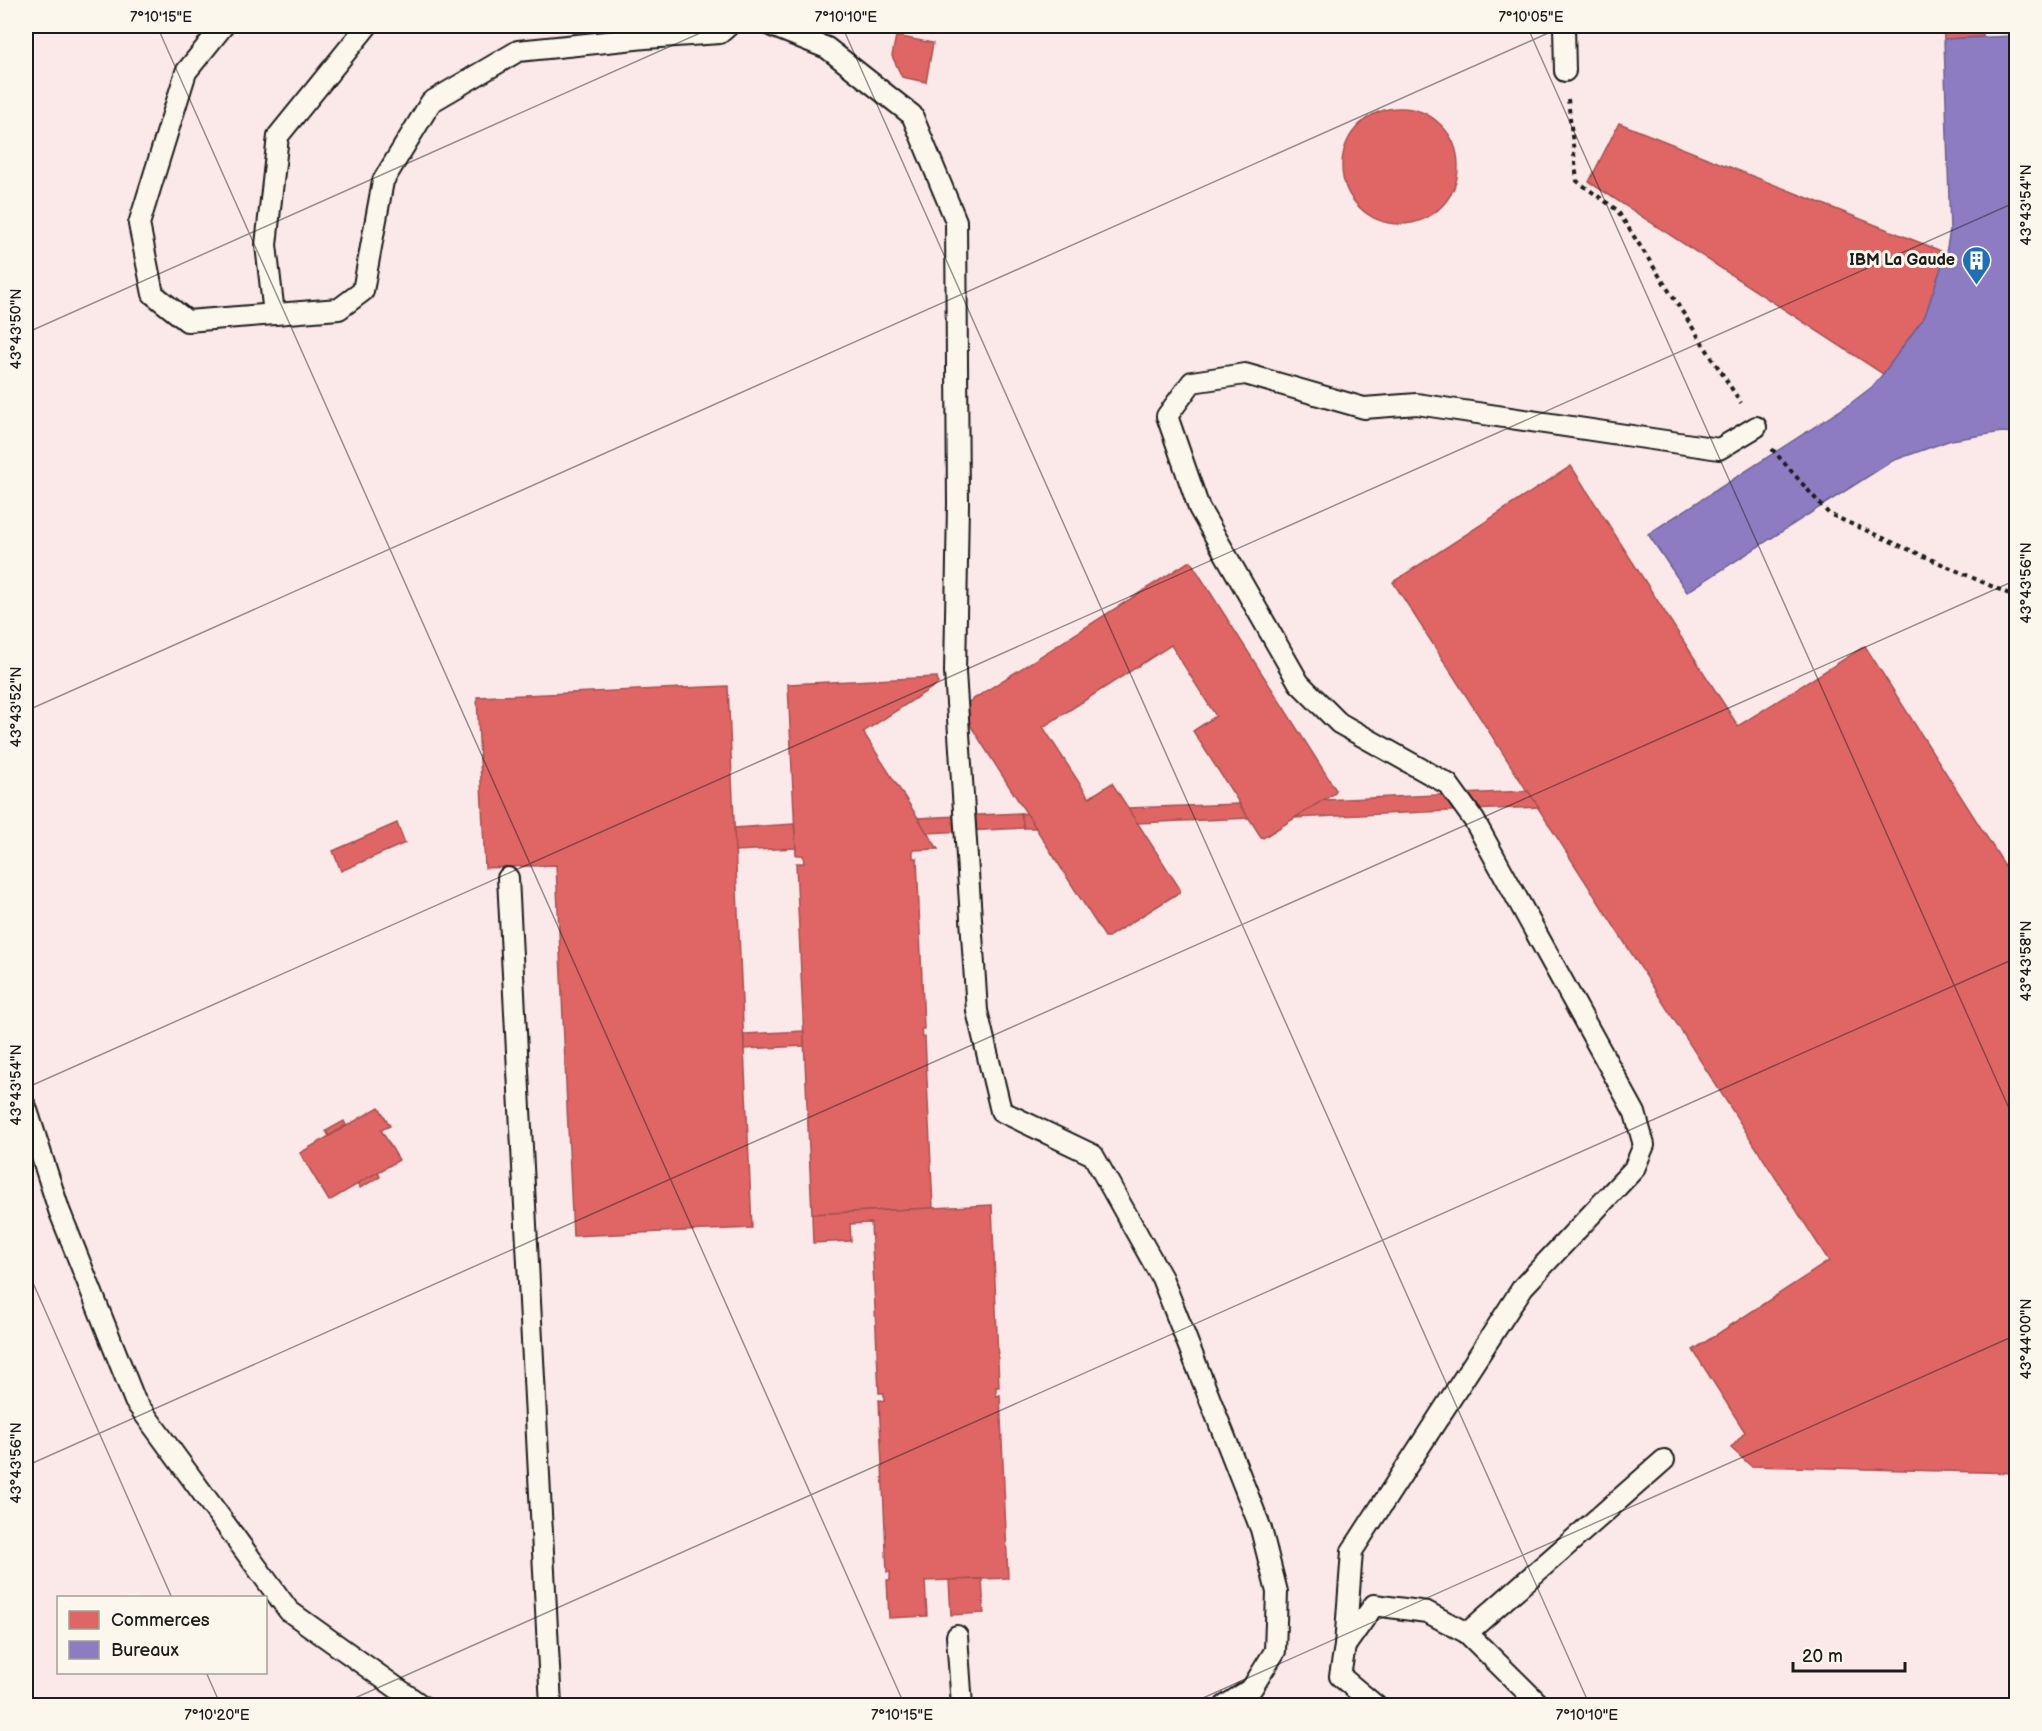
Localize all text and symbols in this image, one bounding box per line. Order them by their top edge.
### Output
text: 7°10'15"E [130,8,192,27]
text: 7°10'10"E [815,8,877,27]
text: 7°10'05"E [1498,8,1564,27]
text: 43°43'54"N [2017,164,2036,246]
building icon: IBM La Gaude [1960,244,1992,286]
place label: IBM La Gaude [1849,251,1955,270]
text: 43°43'50"N [7,288,26,370]
text: 43°43'56"N [2017,542,2036,624]
text: 43°43'52"N [7,666,26,748]
text: 43°43'58"N [2017,921,2036,1001]
text: 43°43'54"N [7,1044,26,1126]
text: 43°44'00"N [2017,1298,2036,1380]
text: 43°43'56"N [7,1422,26,1504]
legend [57,1596,267,1674]
text: Commerces [111,1610,210,1631]
scale bar [1793,1635,1906,1673]
text: Bureaux [111,1640,179,1661]
text: 20 m [1802,1646,1843,1667]
text: 7°10'20"E [184,1706,250,1725]
text: 7°10'15"E [871,1706,933,1725]
text: 7°10'10"E [1556,1706,1618,1725]

